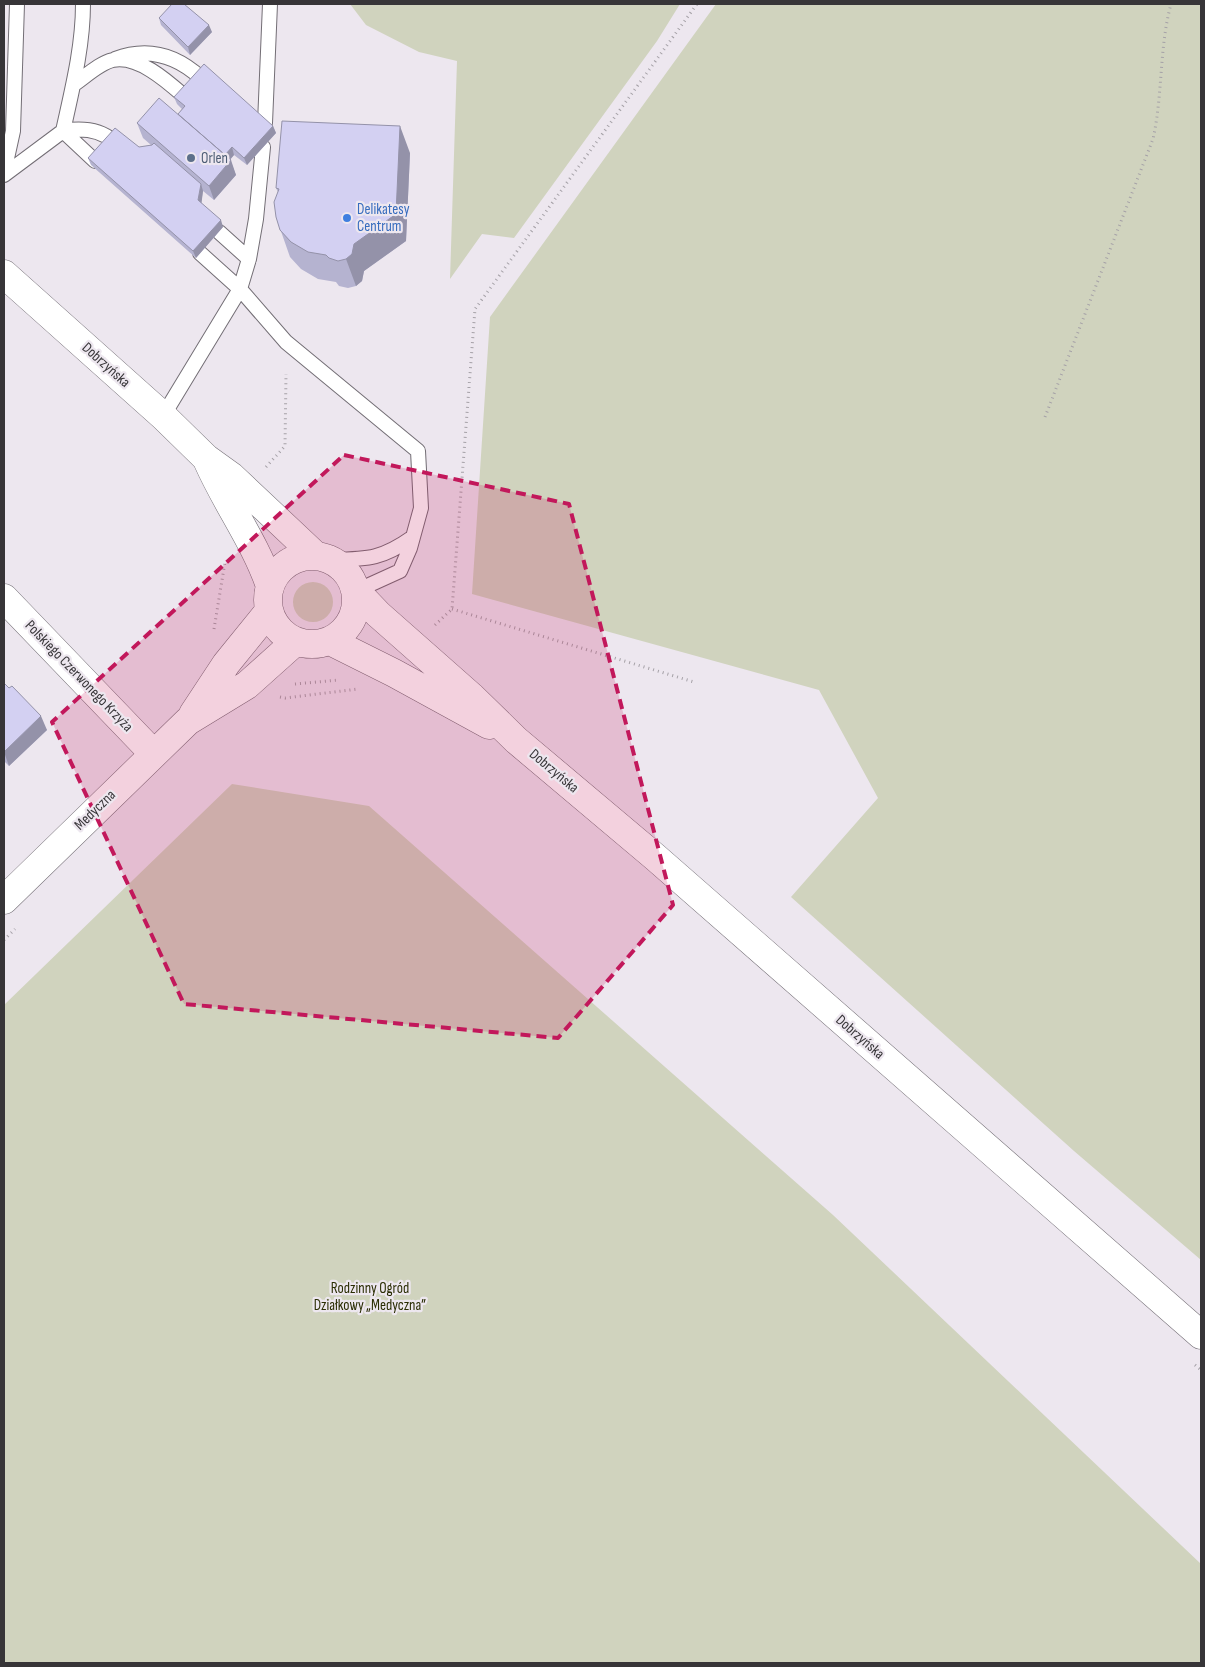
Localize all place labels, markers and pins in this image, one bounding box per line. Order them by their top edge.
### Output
place label: Orlen [201,149,228,168]
marker: Orlen [185,152,197,164]
place label: Delikatesy Centrum [357,200,410,236]
marker: Delikatesy Centrum [341,212,353,224]

